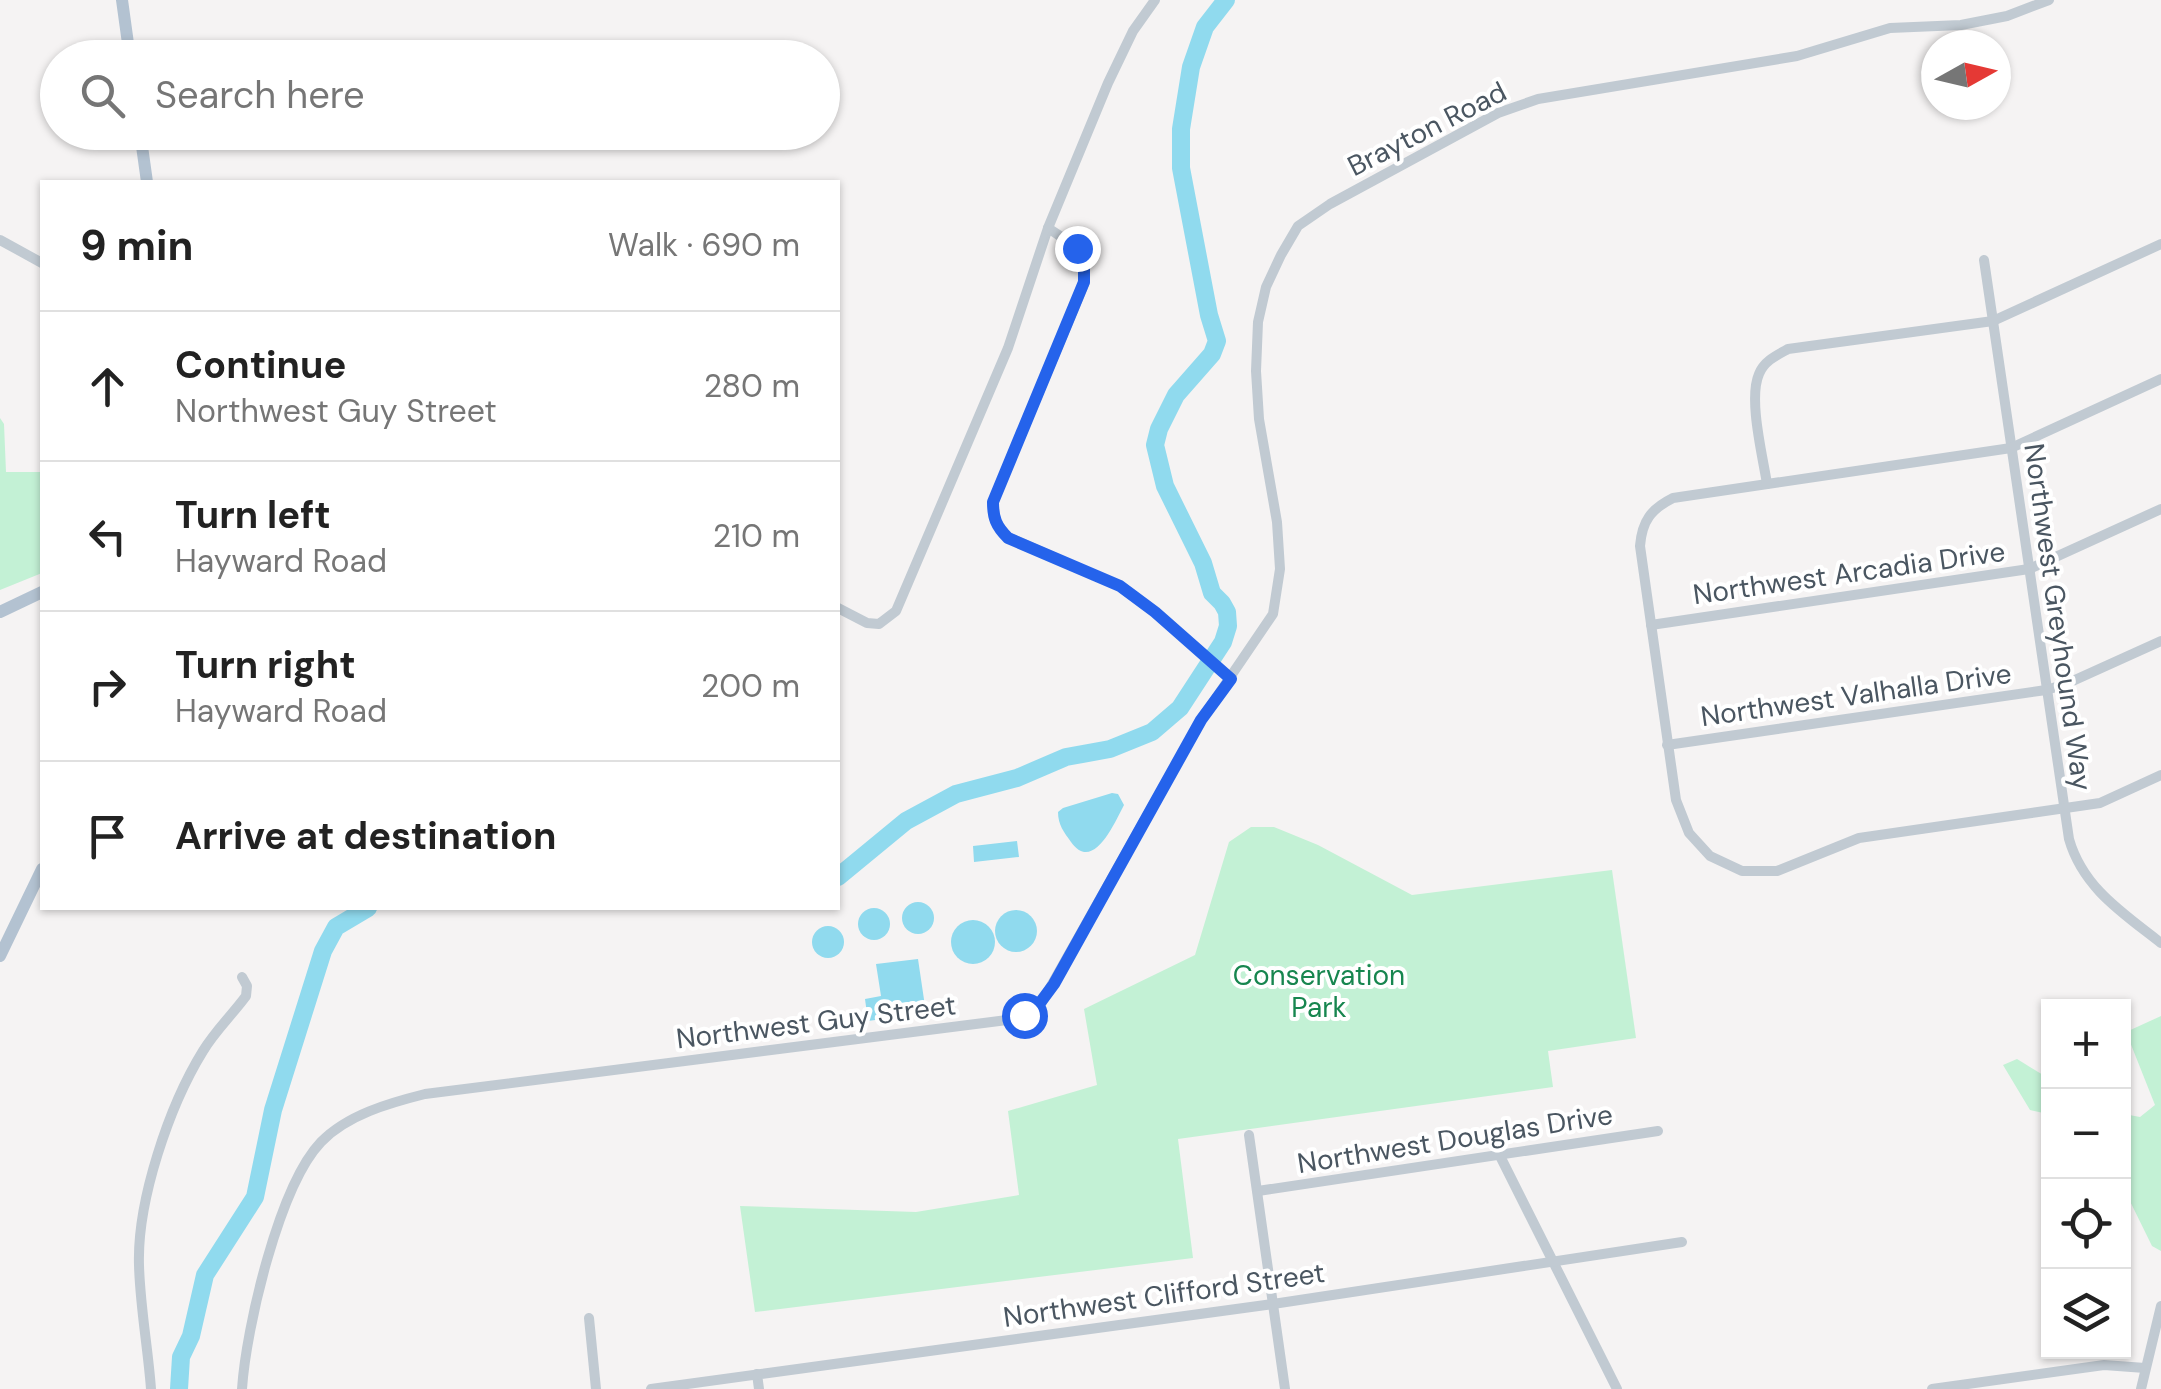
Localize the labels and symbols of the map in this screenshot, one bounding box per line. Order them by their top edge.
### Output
north arrow [1921,30,2011,120]
street label: Brayton Road [1341,73,1513,185]
route end [1055,226,1101,272]
street label: Northwest Greyhound Way [2015,441,2101,793]
street label: Northwest Arcadia Drive [1690,533,2008,613]
street label: Northwest Valhalla Drive [1698,655,2014,735]
park label: Conservation Park [1233,957,1405,1026]
street label: Northwest Guy Street [674,986,958,1058]
route start [1002,993,1048,1039]
street label: Northwest Douglas Drive [1295,1096,1615,1182]
street label: Northwest Clifford Street [1001,1254,1327,1336]

